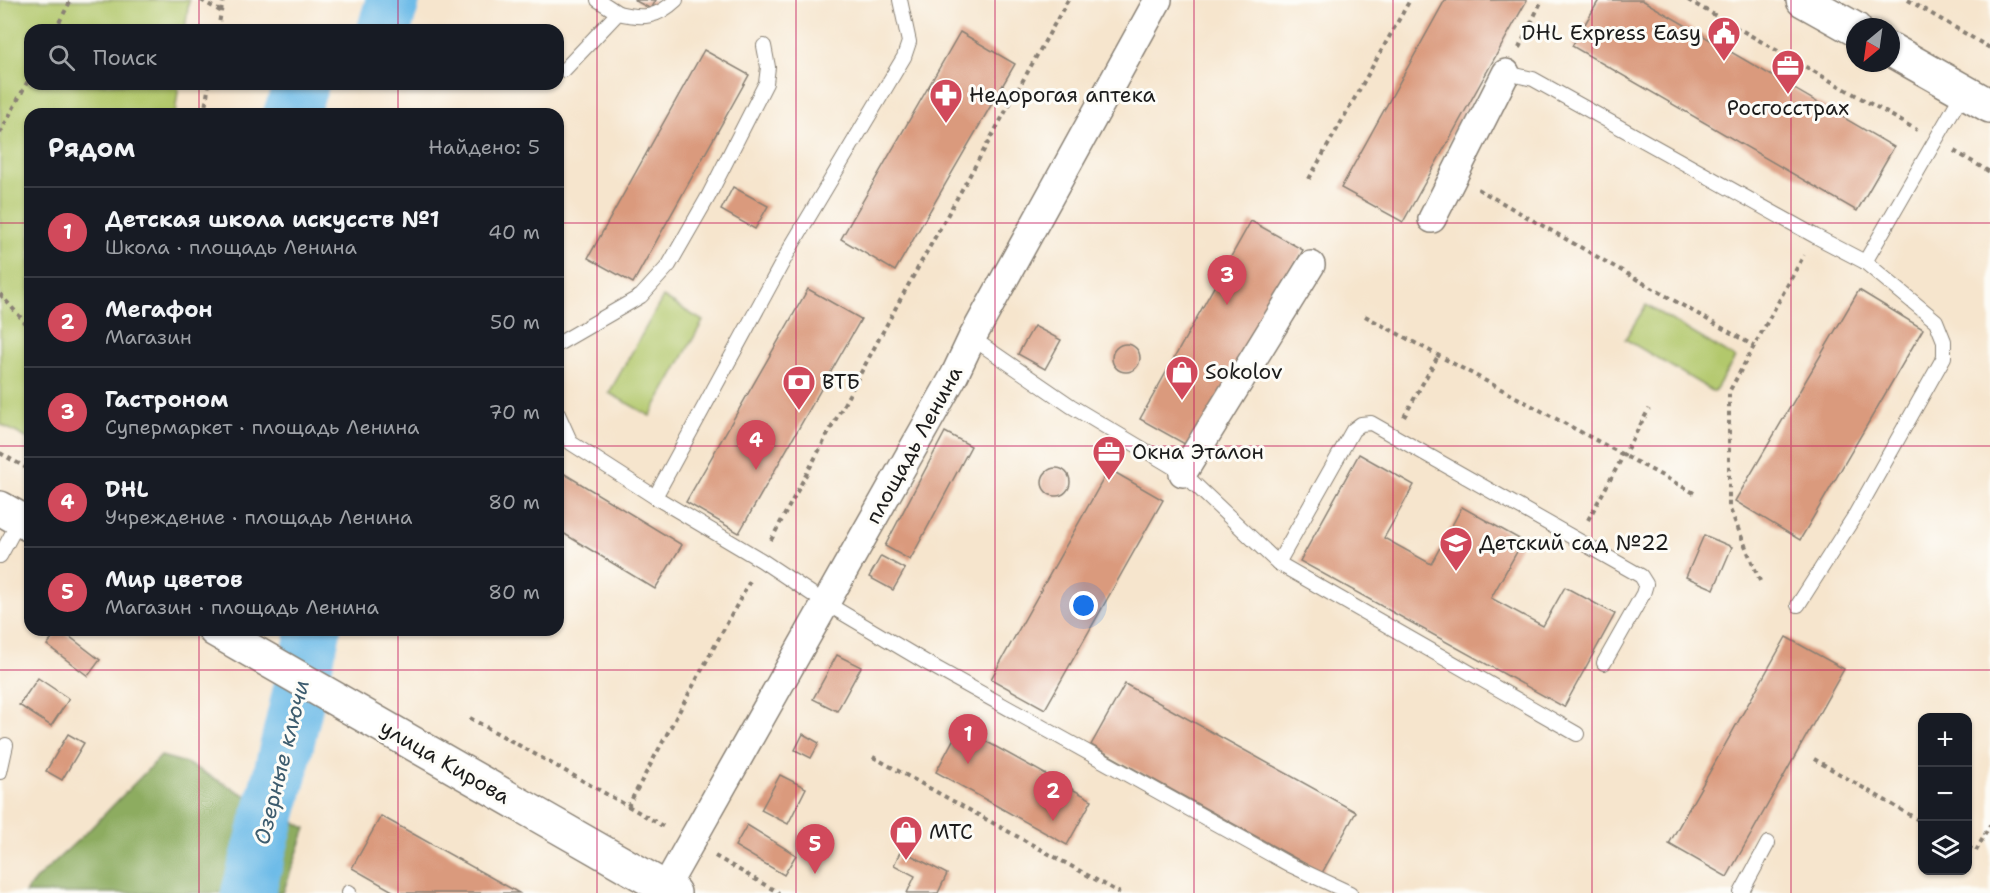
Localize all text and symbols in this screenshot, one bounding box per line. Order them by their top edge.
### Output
public building icon: DHL Express Easy [1706,15,1742,62]
north arrow [1846,18,1900,72]
place label: DHL Express Easy [1522,19,1701,47]
search box [24,24,564,90]
icon: search [45,41,78,74]
text: Поиск [93,43,157,72]
office icon: Росгосстрах [1770,48,1806,95]
pharmacy icon: Недорогая аптека [928,77,964,124]
place label: Недорогая аптека [969,81,1156,109]
place label: Росгосстрах [1727,94,1849,122]
text: Рядом [48,130,135,165]
text: Найдено: 5 [428,134,540,160]
text: Детская школа искусств №1 [105,205,440,234]
text: 1 [63,219,72,245]
text: 40 m [488,219,540,245]
text: Школа · площадь Ленина [105,234,357,260]
pin: 3 [1208,256,1246,305]
text: Мегафон [105,295,213,324]
text: 2 [61,309,75,335]
text: 50 m [490,309,540,335]
text: Магазин [105,324,192,350]
shop icon: Sokolov [1164,354,1200,401]
place label: Sokolov [1205,358,1283,386]
street label: площадь Ленина [859,361,969,529]
bank icon: ВТБ [781,364,817,411]
place label: ВТБ [822,368,860,396]
text: Гастроном [105,385,228,414]
text: 3 [61,399,75,425]
text: 70 m [488,399,540,425]
text: Супермаркет · площадь Ленина [105,414,420,440]
pin: 4 [736,420,776,470]
office icon: Окна Эталон [1091,434,1127,481]
place label: Окна Эталон [1132,438,1264,466]
text: DHL [105,475,148,504]
text: 4 [61,489,75,515]
text: 80 m [488,489,540,515]
text: Учреждение · площадь Ленина [105,504,412,530]
school or university icon: Детский сад №22 [1438,525,1474,572]
place label: Детский сад №22 [1479,529,1669,557]
text: Мир цветов [105,565,243,594]
text: 5 [61,579,74,605]
text: 80 m [488,579,540,605]
your location [1069,591,1098,620]
text: Магазин · площадь Ленина [105,594,379,620]
water label: Озерные ключи [247,676,316,848]
street label: улица Кирова [375,713,515,811]
map controls [1918,713,1972,875]
button: + [1918,713,1972,767]
pin: 1 [948,714,988,764]
button: − [1918,767,1972,821]
pin: 2 [1034,772,1072,821]
shop icon: МТС [888,814,924,861]
place label: МТС [929,818,973,846]
button: layers [1918,821,1972,875]
pin: 5 [796,824,834,874]

